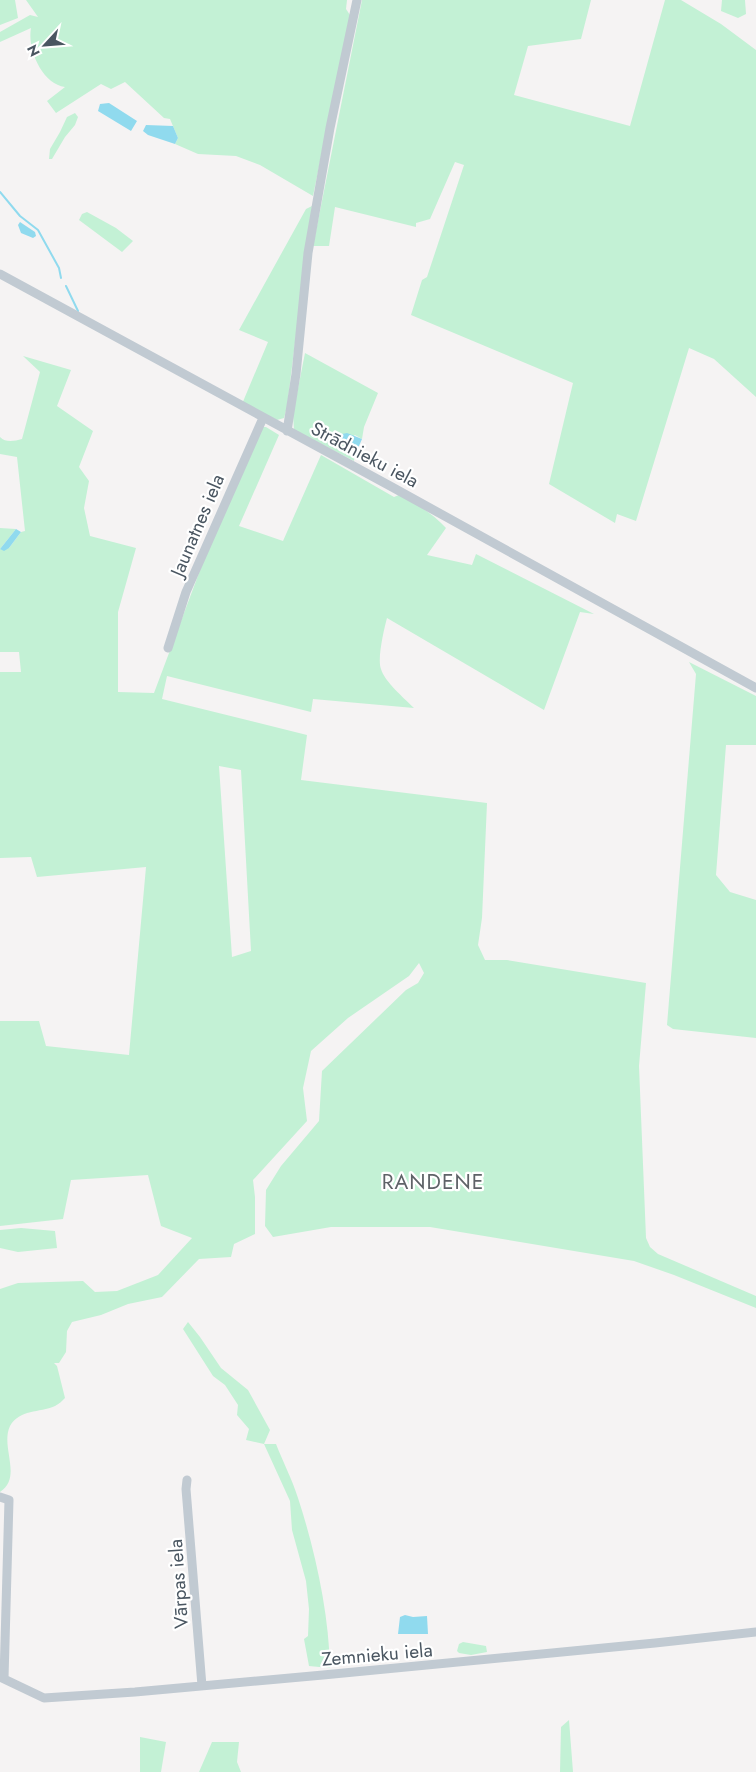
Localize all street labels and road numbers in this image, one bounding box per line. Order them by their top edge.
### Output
street label: Strādnieku iela [306,415,423,494]
street label: Jaunatnes iela [163,470,231,583]
street label: Vārpas iela [162,1538,195,1630]
street label: Zemnieku iela [320,1636,434,1673]

